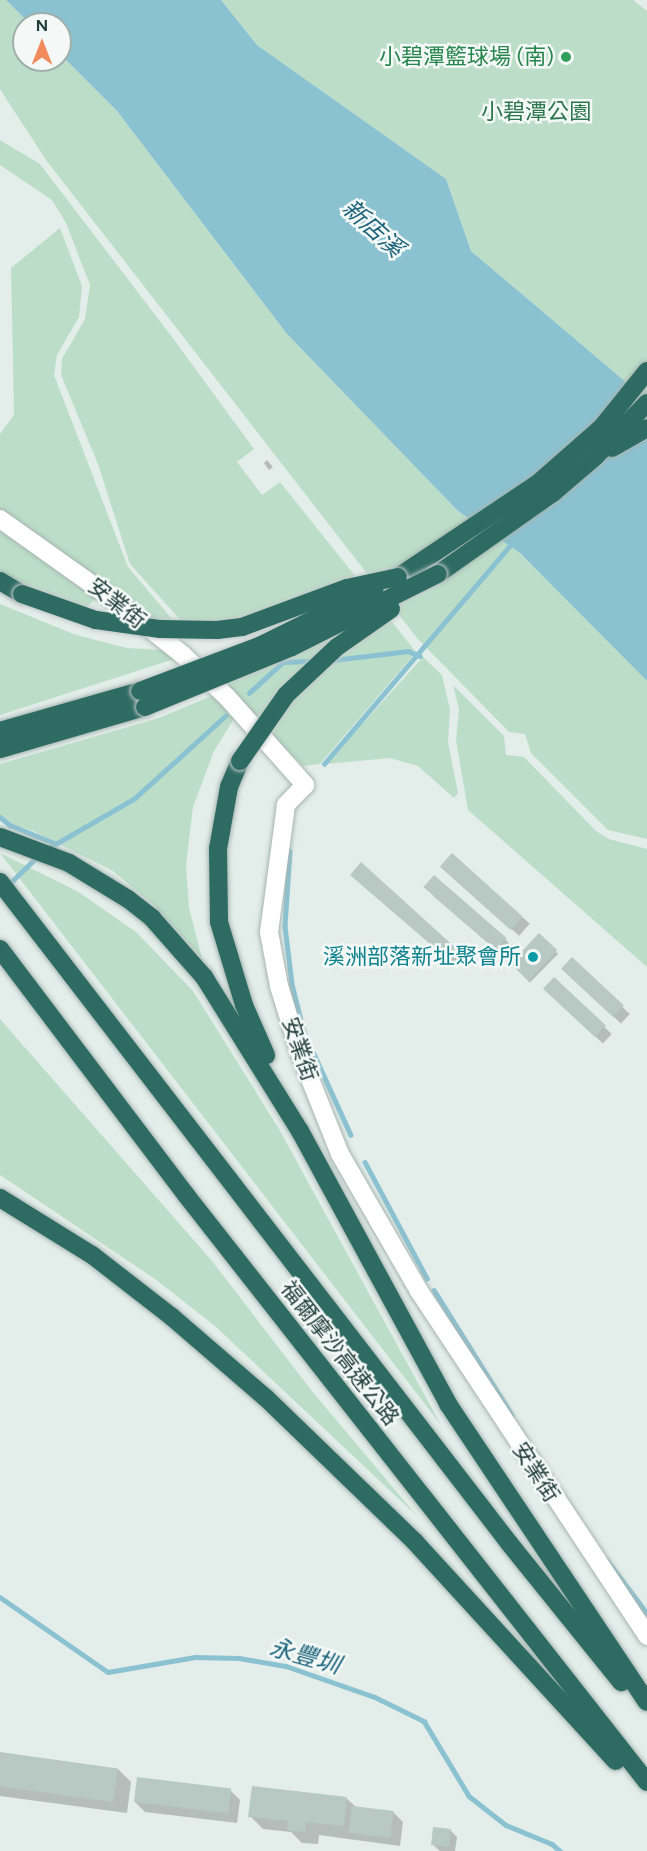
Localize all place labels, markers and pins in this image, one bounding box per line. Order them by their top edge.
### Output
place label: 小碧潭籃球場 (南) [379,44,554,70]
marker: 小碧潭籃球場 (南) [559,50,573,64]
place label: 溪洲部落新址聚會所 [323,944,521,970]
marker: 溪洲部落新址聚會所 [526,950,540,964]

